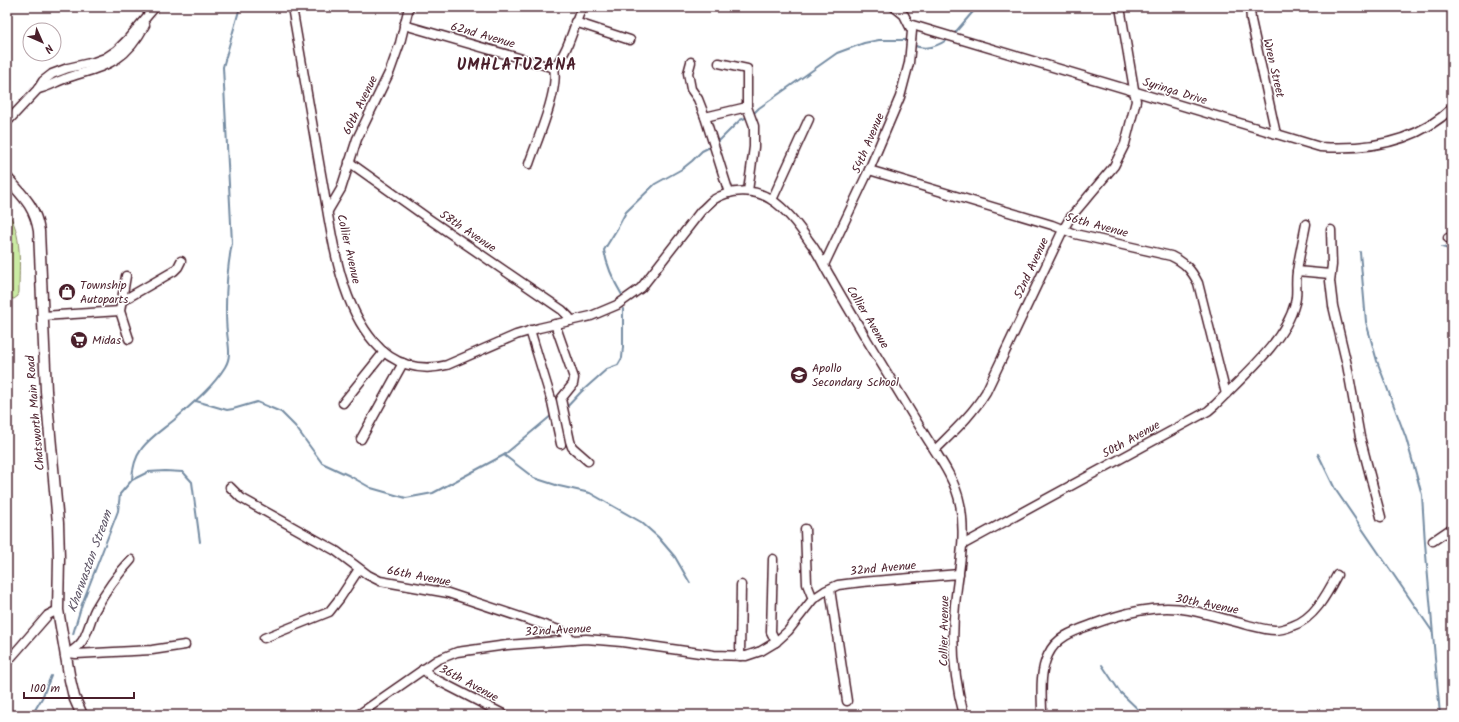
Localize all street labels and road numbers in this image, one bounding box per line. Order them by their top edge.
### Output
street label: 62nd Avenue [448,17,518,54]
street label: Wren Street [1257,37,1290,100]
street label: 60th Avenue [338,72,383,138]
street label: Syringa Drive [1140,73,1210,110]
street label: 54th Avenue [847,109,890,176]
street label: 58th Avenue [436,205,500,258]
street label: 56th Avenue [1063,208,1131,243]
street label: Collier Avenue [331,212,366,286]
street label: 52nd Avenue [1009,234,1054,302]
street label: Collier Avenue [841,282,894,353]
street label: Chatsworth Main Road [21,354,50,471]
street label: 50th Avenue [1099,415,1164,463]
street label: 32nd Avenue [849,556,918,581]
street label: 66th Avenue [385,561,453,592]
street label: 30th Avenue [1174,589,1241,620]
street label: Collier Avenue [934,595,955,667]
street label: 32nd Avenue [524,619,592,642]
street label: 36th Avenue [436,660,502,707]

